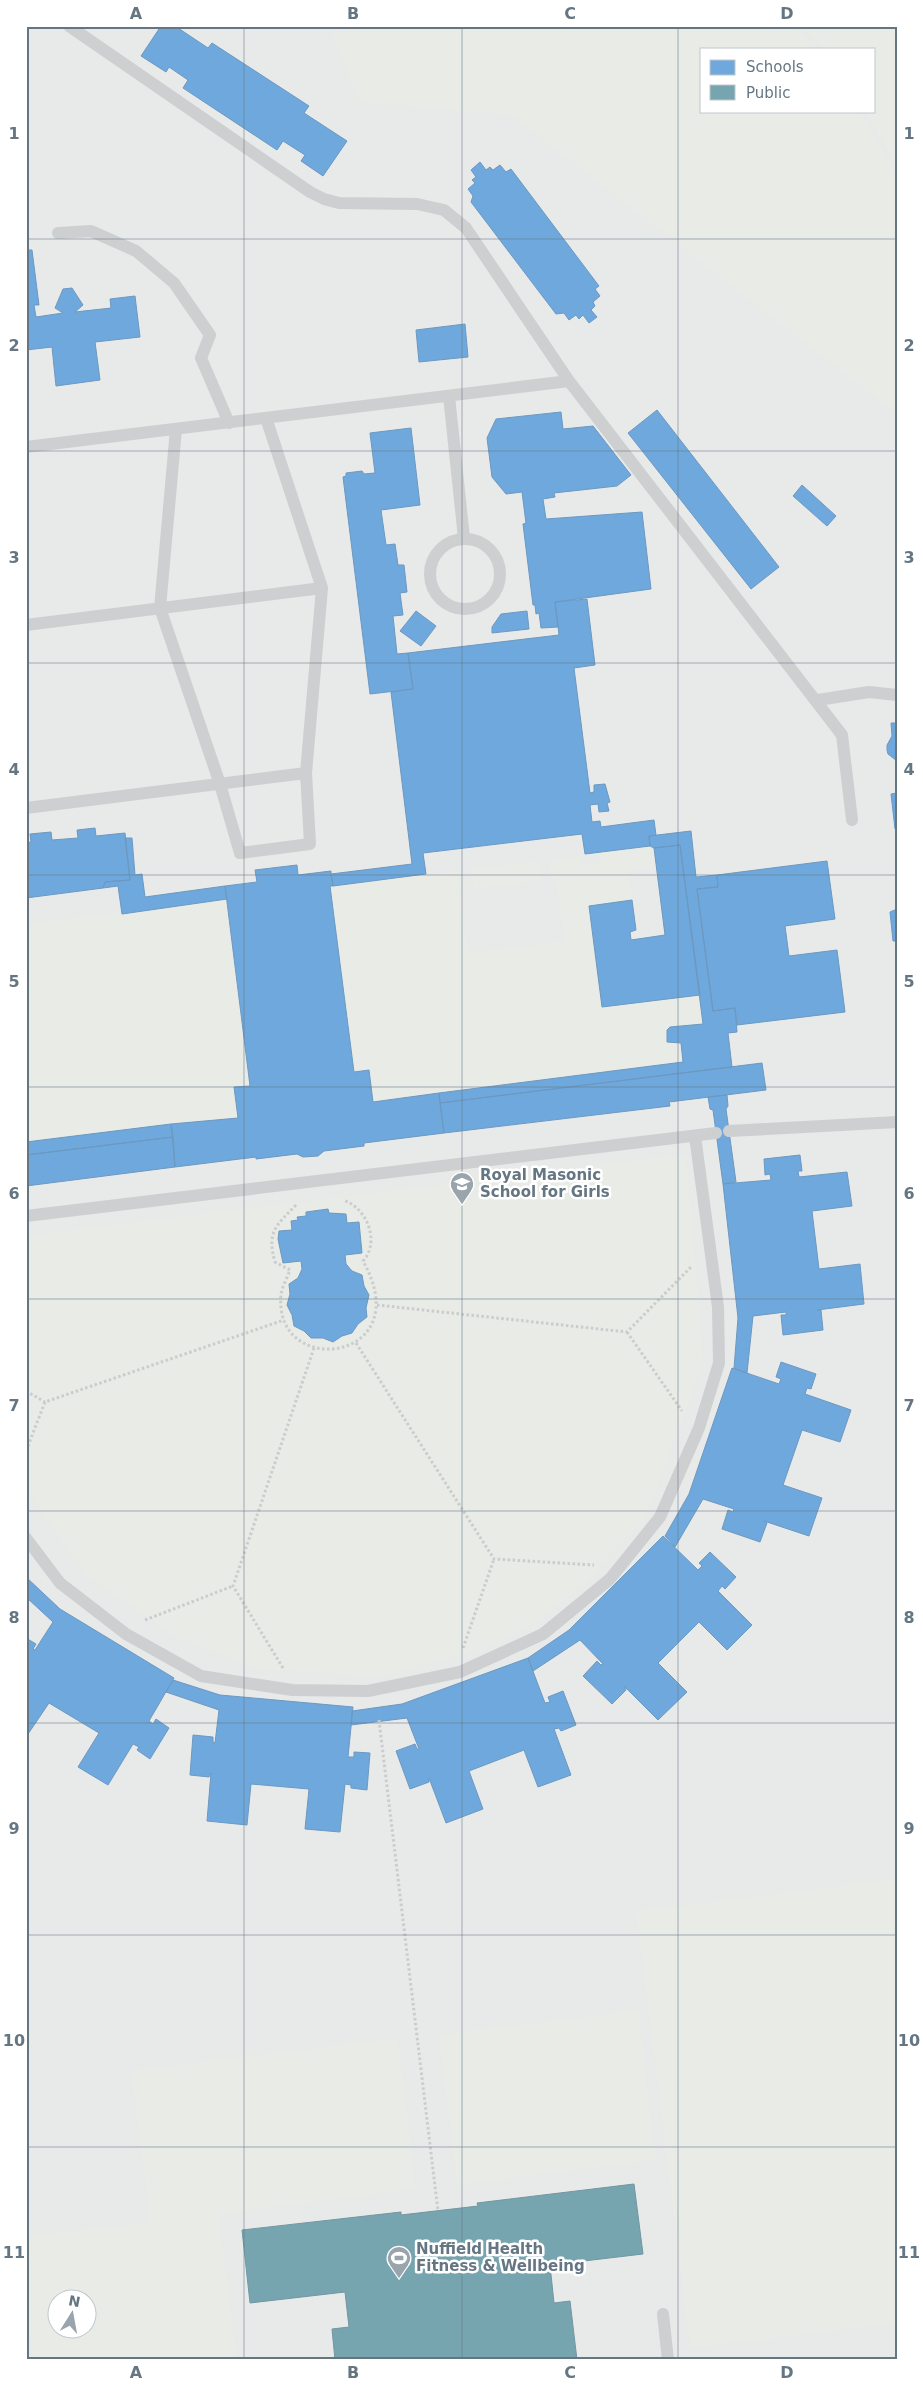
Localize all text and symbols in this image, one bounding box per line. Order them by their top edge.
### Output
text: A [130,4,143,23]
text: B [347,4,359,23]
text: C [564,4,576,23]
text: D [780,4,794,23]
legend [700,48,876,112]
text: Schools [746,58,804,76]
text: Public [746,84,790,102]
text: 1 [8,124,20,143]
text: 1 [903,124,915,143]
text: 2 [8,336,20,355]
text: 2 [903,336,915,355]
text: 3 [8,548,20,567]
text: 3 [903,548,915,567]
text: 4 [8,760,20,779]
text: 4 [903,760,915,779]
text: 5 [8,972,20,991]
text: 5 [903,972,915,991]
place label: Royal Masonic School for Girls [480,1166,610,1201]
school or university icon: Royal Masonic School for Girls [449,1171,475,1205]
text: 6 [8,1184,20,1203]
text: 6 [903,1184,915,1203]
text: 7 [8,1396,20,1415]
text: 7 [903,1396,915,1415]
text: 8 [8,1608,20,1627]
text: 8 [903,1608,915,1627]
text: 9 [8,1819,20,1838]
text: 9 [903,1819,915,1838]
text: 10 [3,2031,25,2050]
text: 10 [898,2031,920,2050]
place label: Nuffield Health Fitness & Wellbeing [416,2240,585,2275]
text: 11 [3,2243,25,2262]
text: 11 [898,2243,920,2262]
sports icon: Nuffield Health Fitness & Wellbeing [386,2245,412,2279]
north arrow [48,2288,98,2338]
text: N [67,2292,82,2310]
text: A [130,2363,143,2382]
text: B [347,2363,359,2382]
text: C [564,2363,576,2382]
text: D [780,2363,794,2382]

